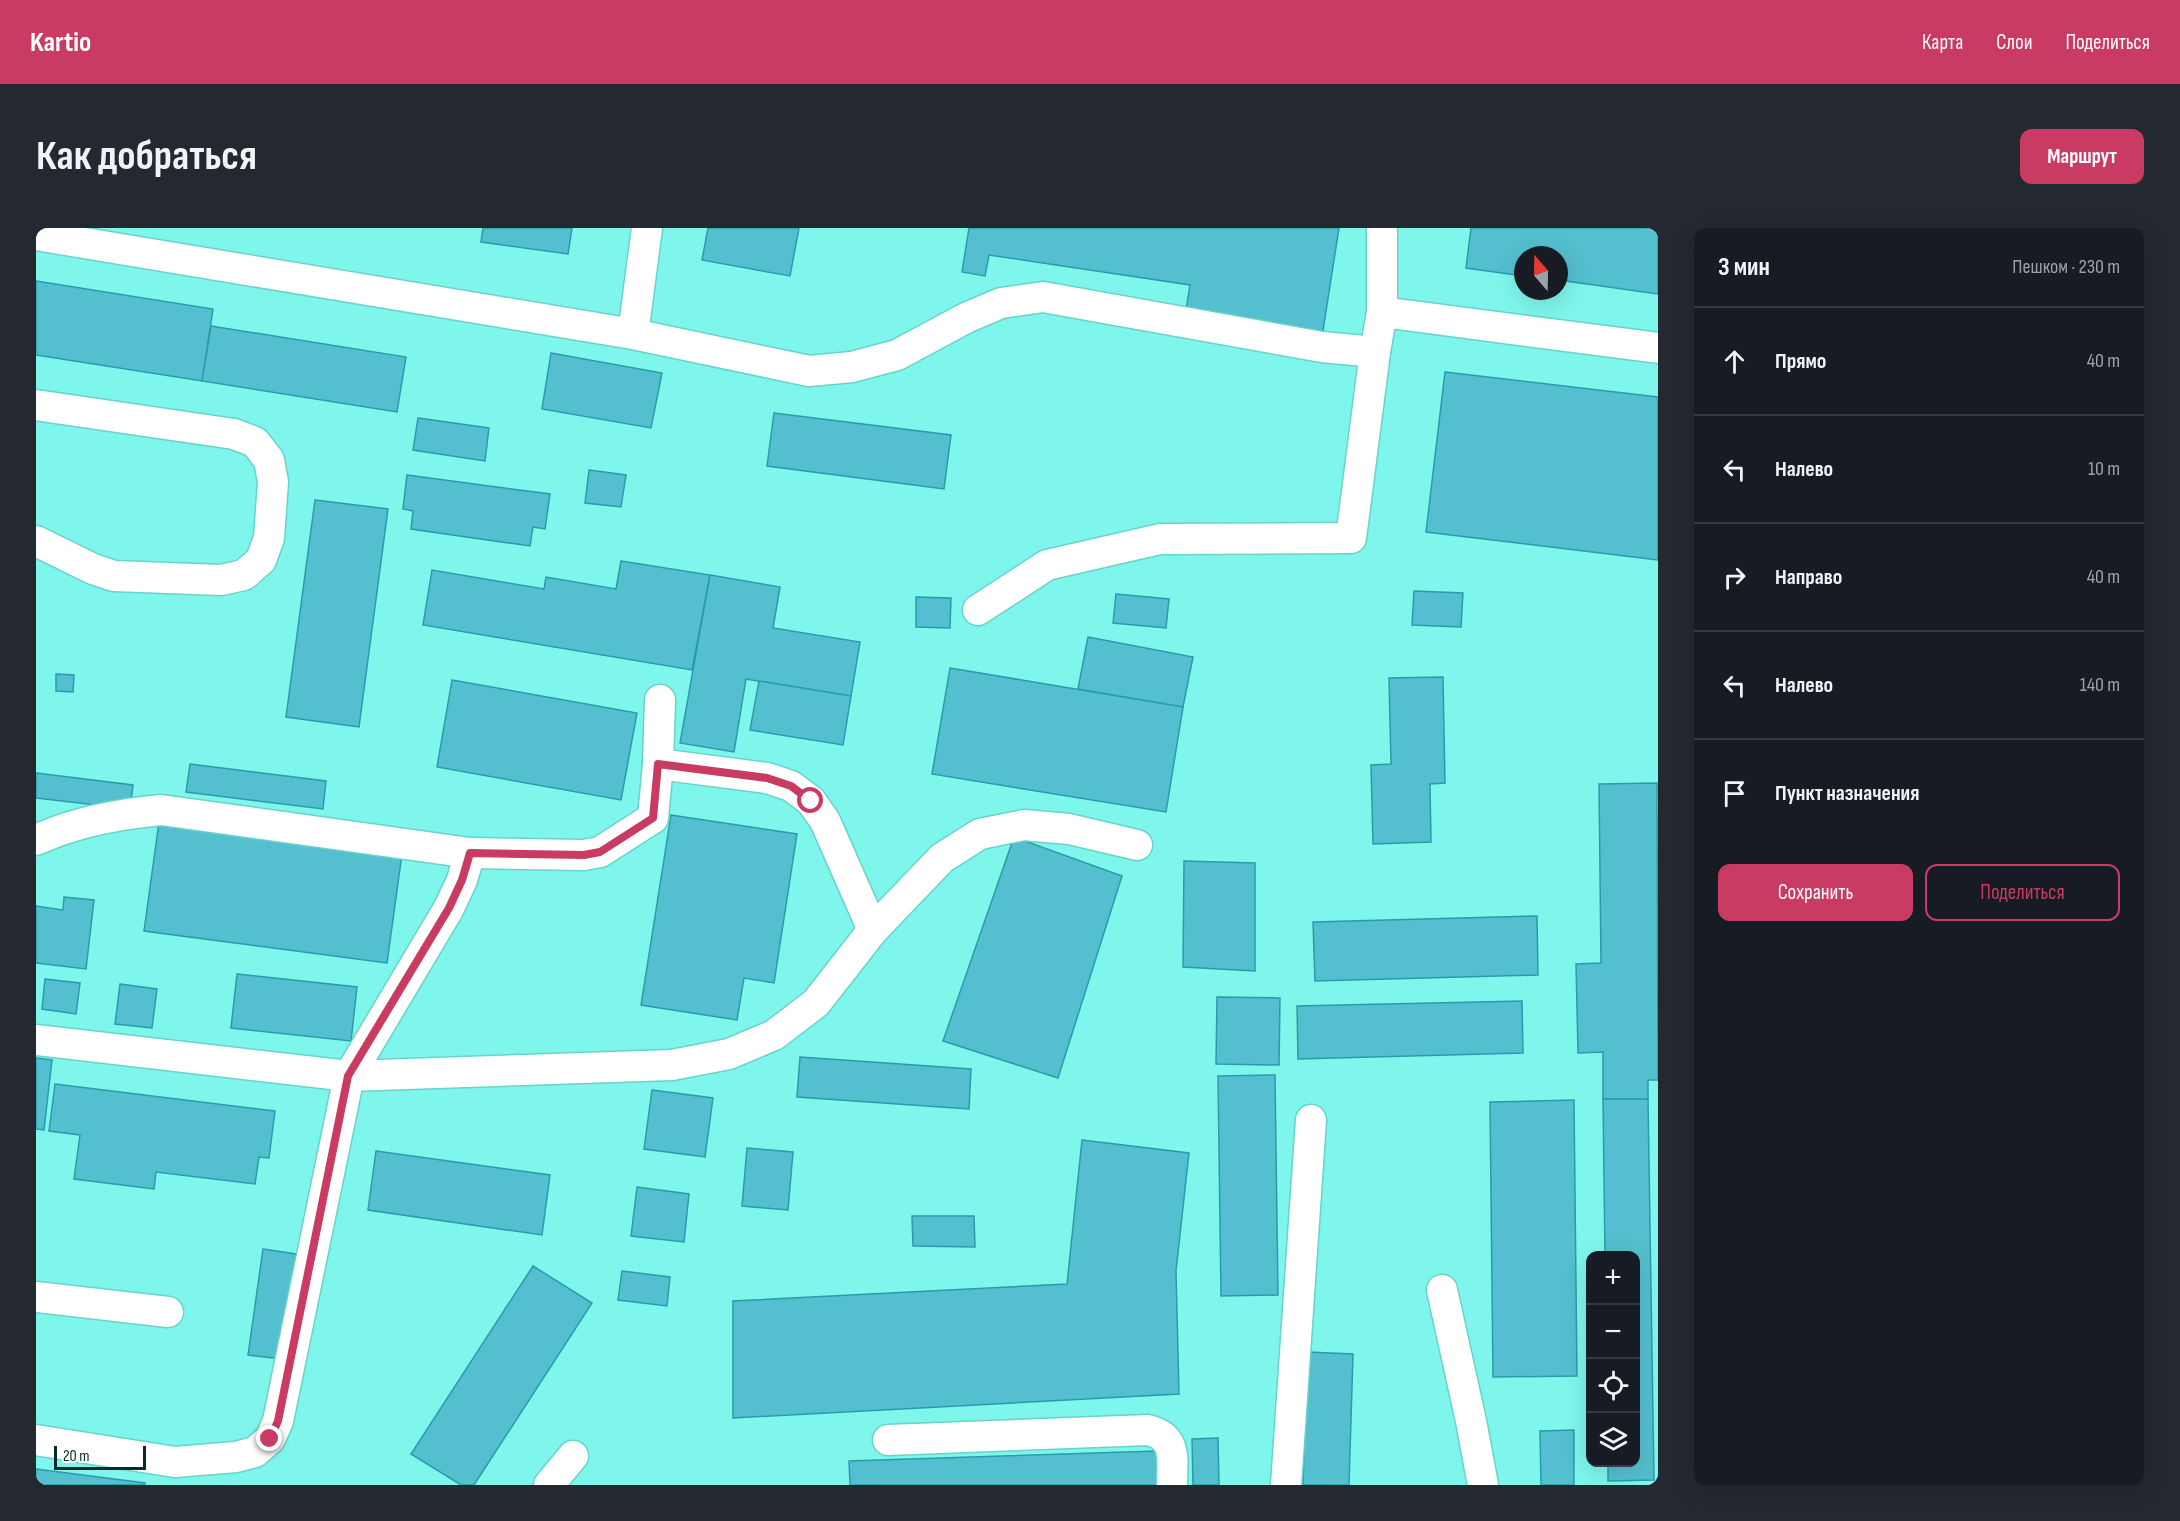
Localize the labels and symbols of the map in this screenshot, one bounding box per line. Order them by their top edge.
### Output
north arrow [1514,246,1568,300]
route start [797,787,823,813]
route end [256,1425,282,1451]
scale bar [54,1443,146,1470]

